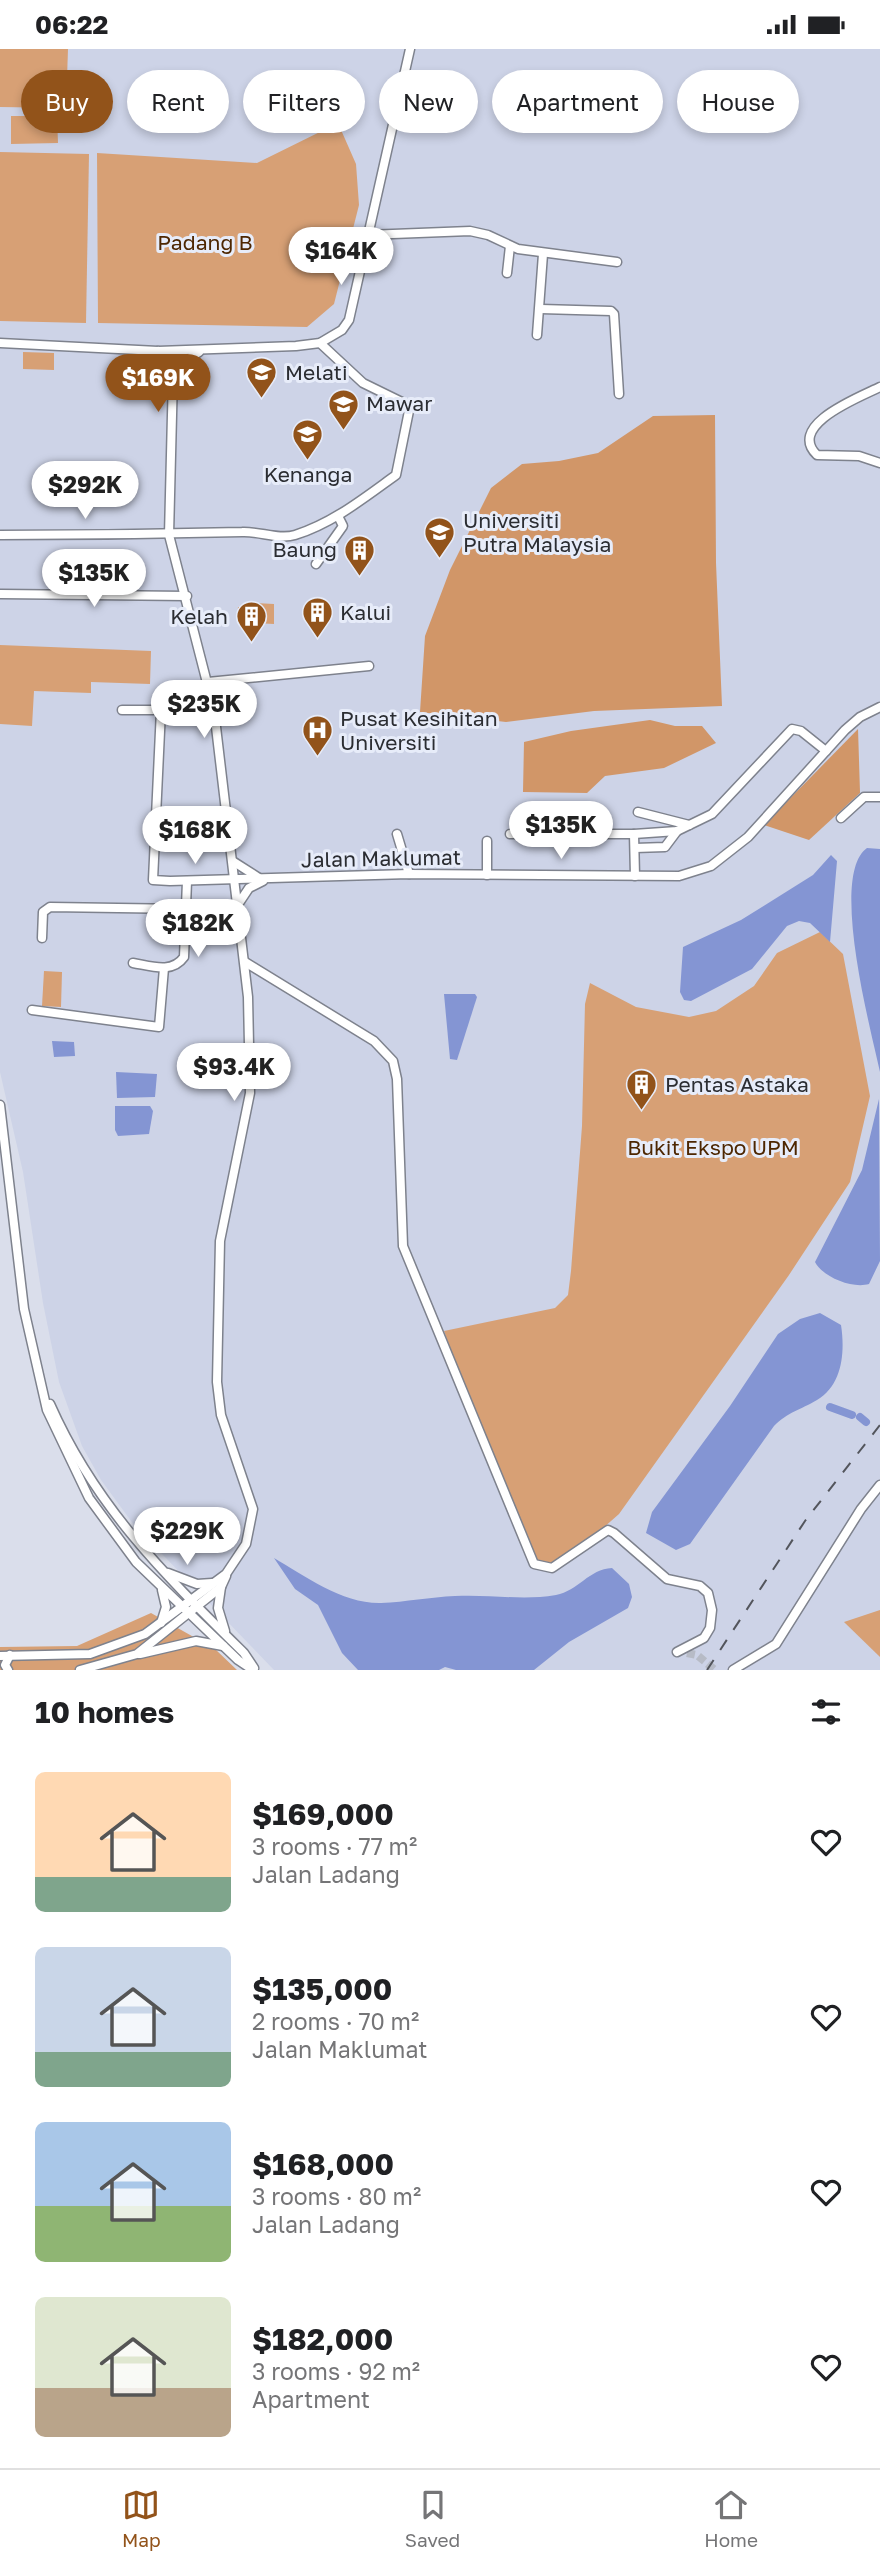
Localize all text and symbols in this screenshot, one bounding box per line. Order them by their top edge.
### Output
text: 06:22 [35,9,108,40]
chip: Buy [21,70,113,133]
chip: Rent [127,70,229,133]
chip: Filters [243,70,365,133]
chip: New [379,70,478,133]
chip: Apartment [492,70,663,133]
chip: House [677,70,799,133]
pin: $164K [292,227,390,287]
park label: Padang B [157,229,253,255]
text: $164K [305,236,377,264]
pin: $169K [109,355,207,414]
school or university icon: Melati [245,356,279,400]
place label: Melati [285,359,348,385]
text: $169K [121,363,195,391]
school or university icon: Mawar [326,387,360,431]
place label: Mawar [366,390,432,416]
school or university icon: Kenanga [291,418,325,462]
pin: $292K [36,461,134,521]
place label: Kenanga [264,461,352,487]
text: $292K [48,470,122,498]
place label: Universiti Putra Malaysia [463,507,611,557]
school or university icon: Universiti Putra Malaysia [423,516,457,560]
building icon: Baung [343,533,377,577]
place label: Baung [273,536,337,562]
pin: $135K [45,549,143,609]
text: $135K [58,558,130,586]
building icon: Kalui [300,596,334,640]
place label: Kalui [340,599,391,625]
building icon: Kelah [234,600,268,644]
place label: Kelah [170,603,228,629]
pin: $235K [155,681,253,740]
text: $235K [167,689,241,717]
place label: Pusat Kesihitan Universiti [340,705,498,755]
hospital icon: Pusat Kesihitan Universiti [300,714,334,758]
pin: $135K [512,801,610,861]
pin: $168K [146,807,244,866]
text: $135K [525,810,597,838]
text: $168K [158,815,232,843]
street label: Jalan Maklumat [301,844,461,872]
pin: $182K [149,899,247,959]
text: $182K [162,908,234,936]
pin: $93.4K [177,1044,291,1103]
text: $93.4K [193,1052,275,1080]
building icon: Pentas Astaka [625,1068,659,1112]
place label: Pentas Astaka [665,1071,809,1097]
park label: Bukit Ekspo UPM [627,1134,799,1160]
pin: $229K [138,1507,236,1567]
text: $229K [150,1516,224,1544]
icon: filters [807,1693,845,1731]
text: 10 homes [35,1694,174,1730]
text: $169,000 [252,1796,394,1832]
icon: home [91,1800,175,1884]
icon: heart [807,1823,845,1861]
text: 3 rooms · 77 m² [252,1832,417,1860]
text: Jalan Ladang [252,1860,400,1888]
text: $135,000 [252,1971,392,2007]
icon: home [91,1975,175,2059]
icon: heart [807,1998,845,2036]
text: 2 rooms · 70 m² [252,2007,419,2035]
text: Jalan Maklumat [252,2035,427,2063]
text: $168,000 [252,2146,394,2182]
icon: home [91,2150,175,2234]
icon: heart [807,2173,845,2211]
text: 3 rooms · 80 m² [252,2182,421,2210]
text: Jalan Ladang [252,2210,400,2238]
text: $182,000 [252,2321,393,2357]
icon: home [91,2325,175,2409]
icon: heart [807,2348,845,2386]
text: 3 rooms · 92 m² [252,2357,420,2385]
text: Apartment [252,2385,370,2413]
tab: Map [122,2486,161,2551]
tab: Saved [405,2486,460,2551]
tab: Home [704,2486,758,2551]

